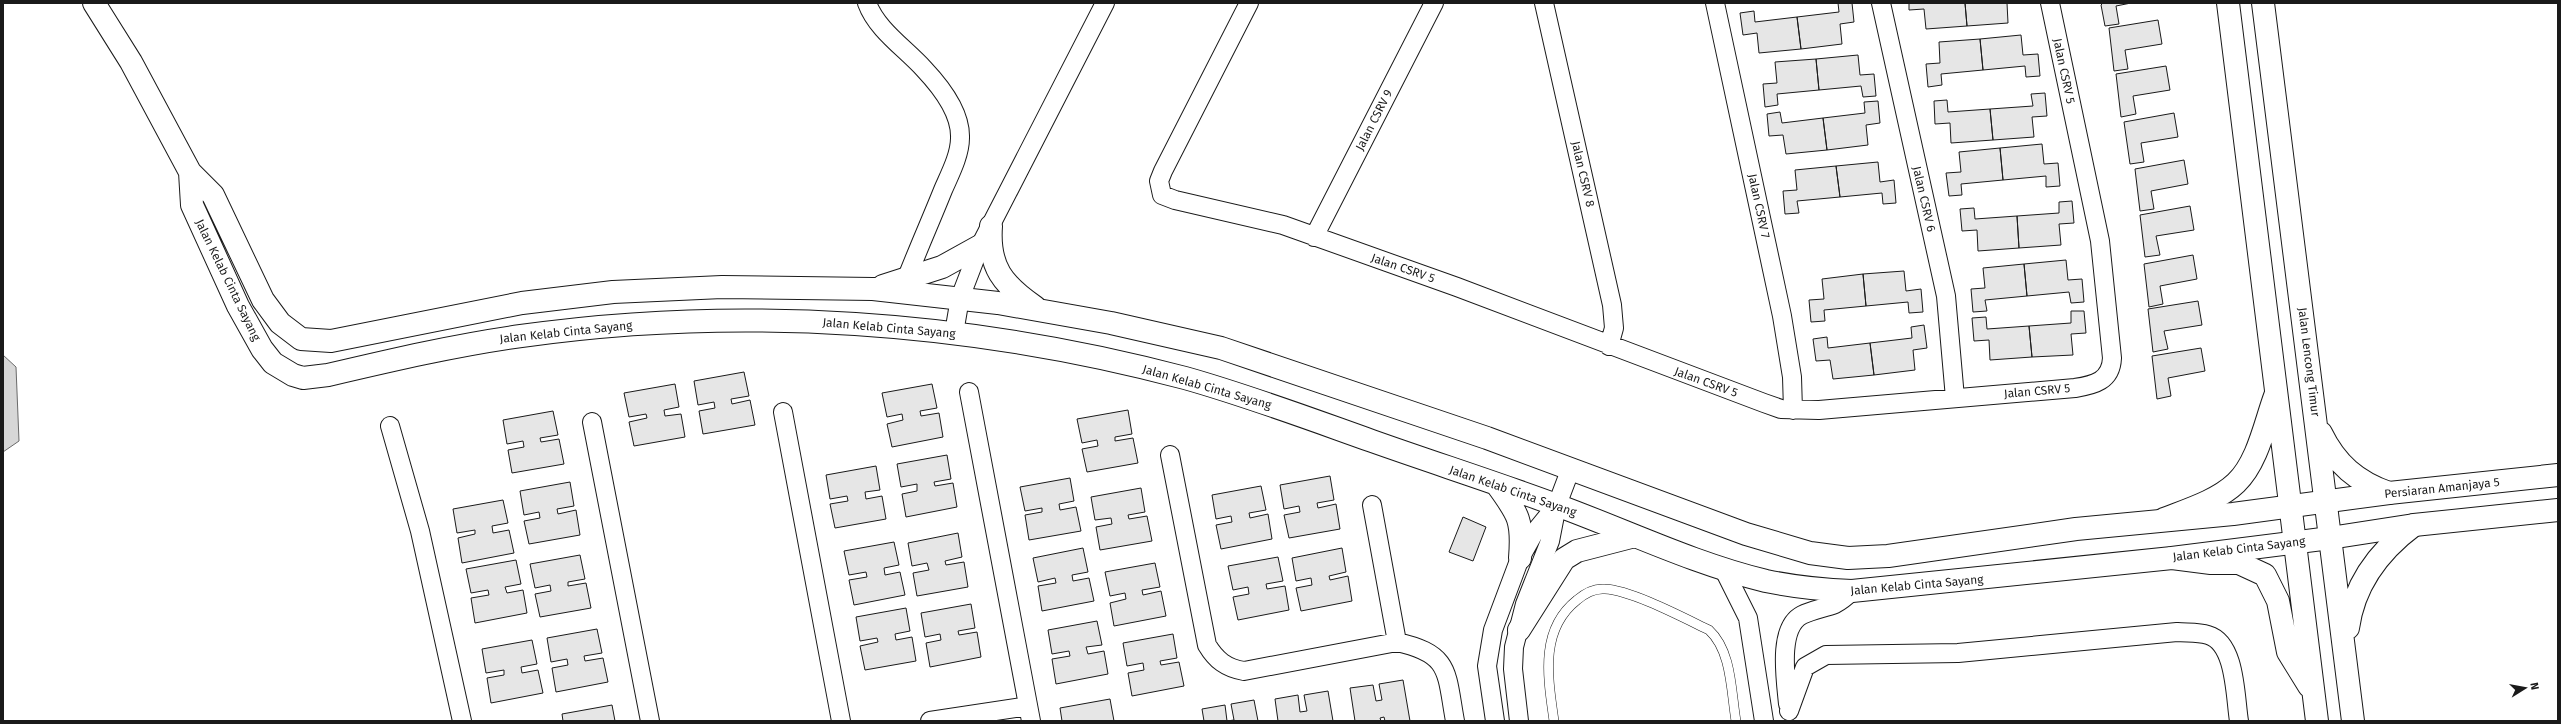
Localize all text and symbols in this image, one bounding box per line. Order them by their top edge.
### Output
street label: Jalan CSRV 5 [2050,37,2078,105]
street label: Jalan CSRV 9 [1353,87,1395,153]
street label: Jalan CSRV 8 [1569,140,1597,209]
street label: Jalan CSRV 6 [1910,165,1938,233]
street label: Jalan CSRV 7 [1745,172,1773,240]
street label: Jalan Kelab Cinta Sayang [192,217,264,344]
street label: Jalan CSRV 5 [1369,251,1437,285]
street label: Jalan Lencong Timur [2295,307,2323,418]
street label: Jalan Kelab Cinta Sayang [822,315,957,341]
street label: Jalan Kelab Cinta Sayang [499,318,634,346]
street label: Jalan Kelab Cinta Sayang [1141,362,1274,412]
street label: Jalan CSRV 5 [1672,364,1740,400]
street label: Jalan CSRV 5 [2003,381,2071,401]
street label: Jalan Kelab Cinta Sayang [1448,463,1579,520]
street label: Persiaran Amanjaya 5 [2384,475,2500,501]
street label: Jalan Kelab Cinta Sayang [2172,534,2307,564]
street label: Jalan Kelab Cinta Sayang [1850,572,1985,598]
north arrow [2505,668,2545,708]
text: N [2527,681,2541,691]

